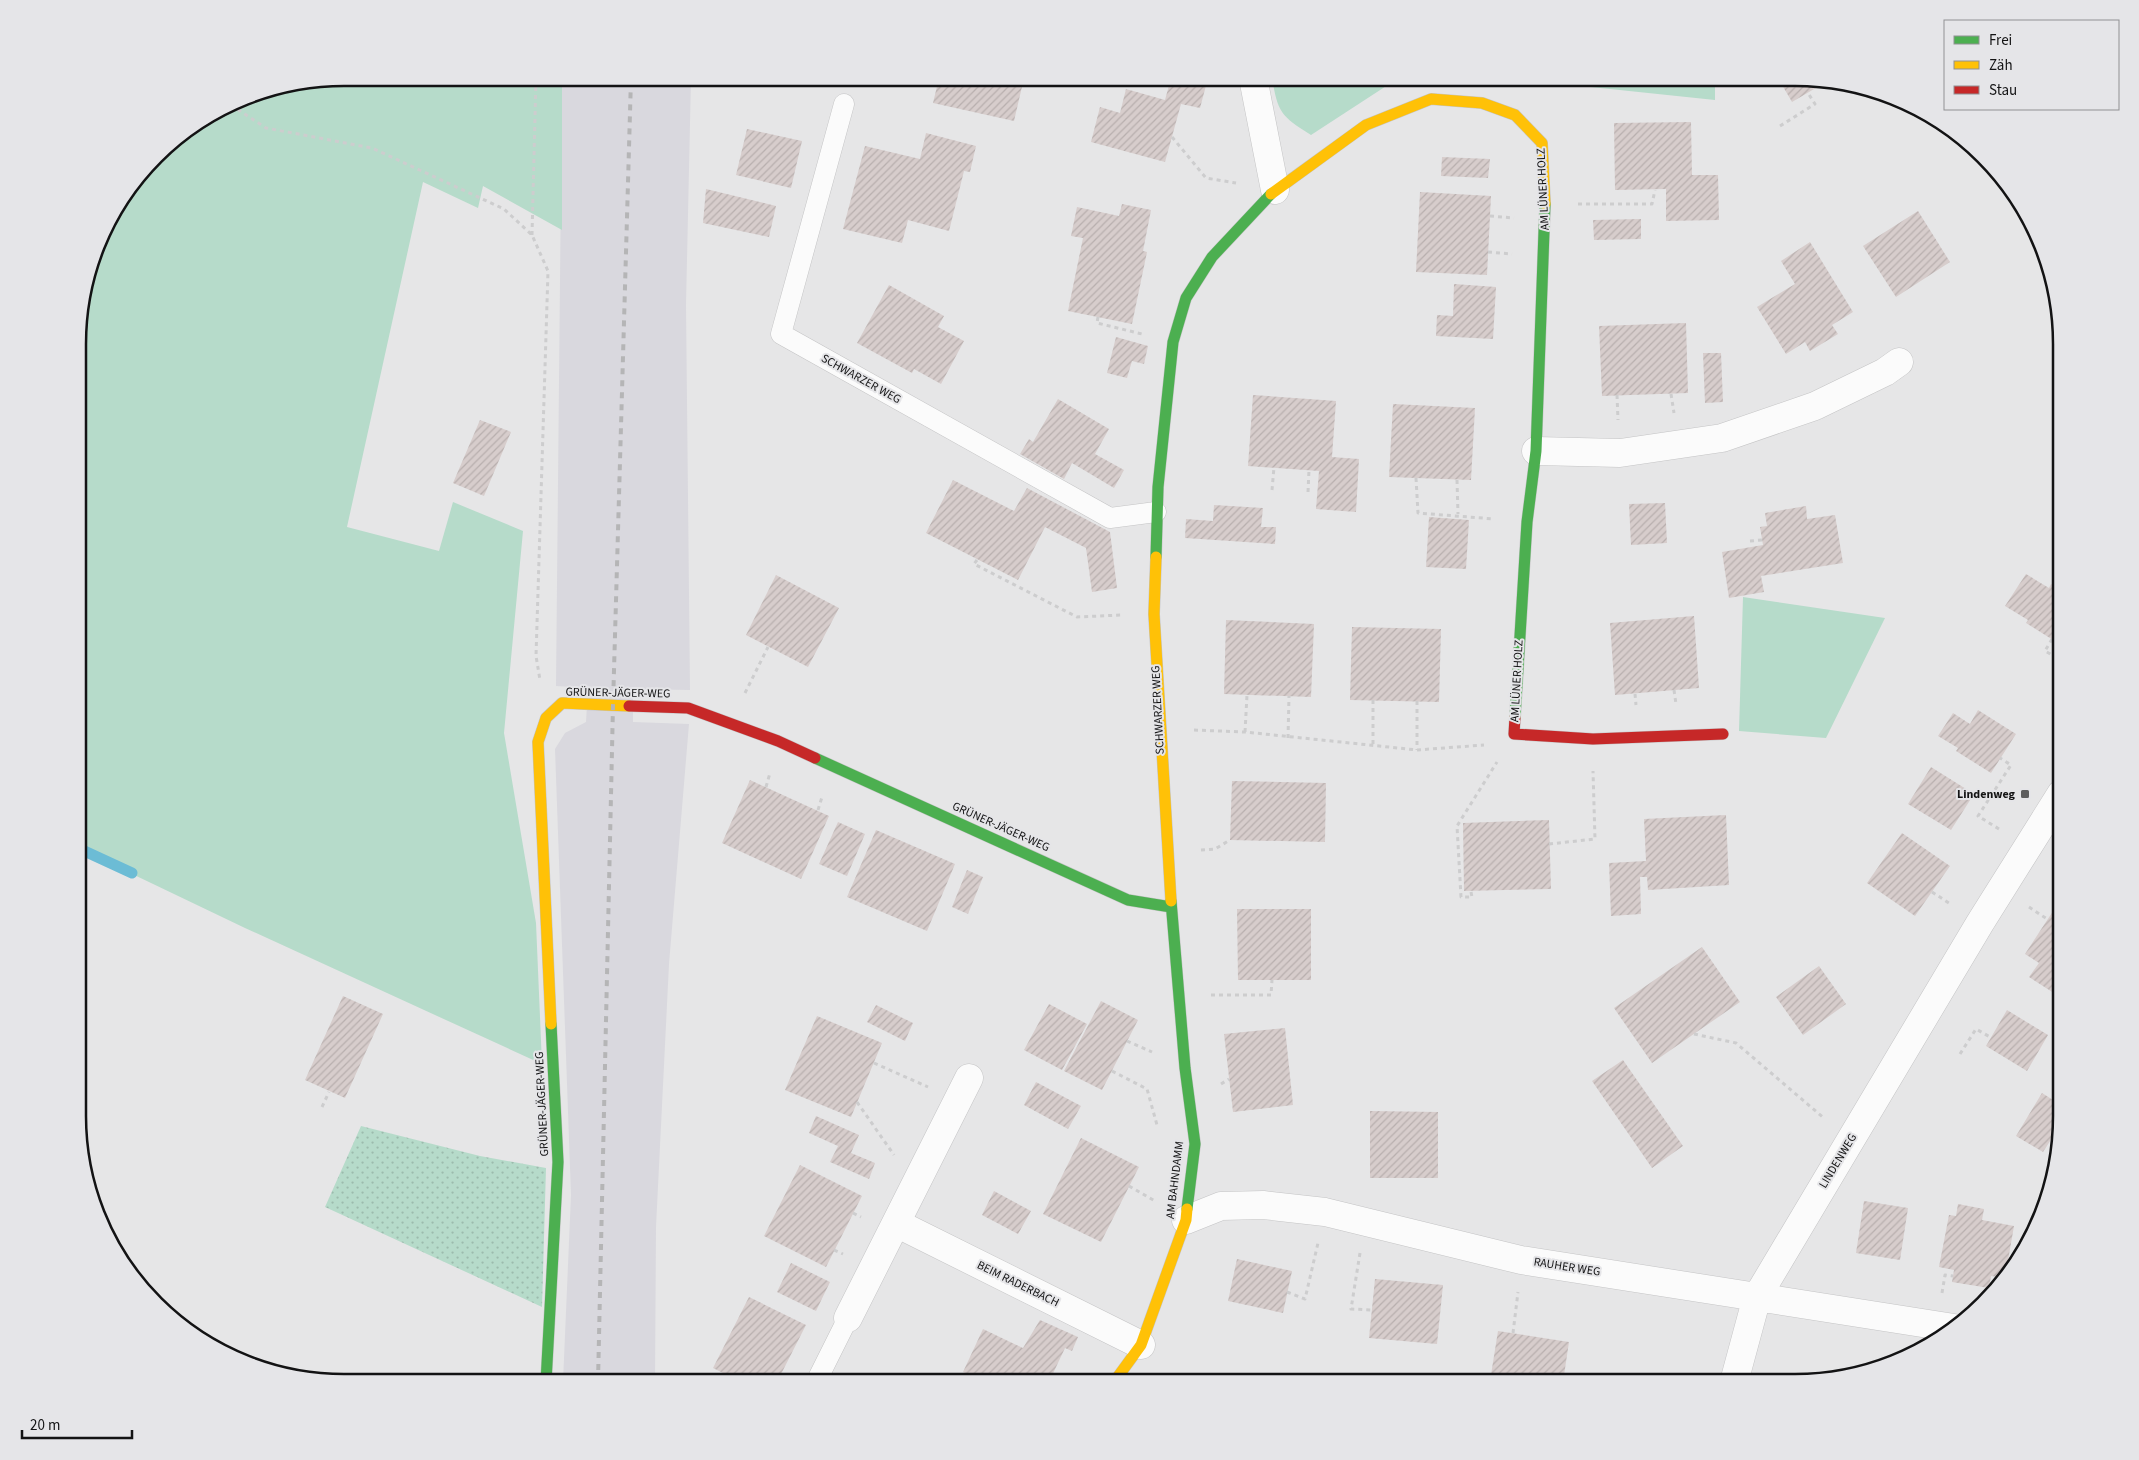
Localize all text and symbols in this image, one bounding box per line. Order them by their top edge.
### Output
legend [1944,20,2119,110]
text: Frei [1989,30,2012,51]
text: Zäh [1989,55,2013,76]
text: Stau [1989,80,2017,101]
street label: AM LÜNER HOLZ [1532,147,1554,231]
street label: SCHWARZER WEG [818,350,904,408]
street label: AM LÜNER HOLZ [1506,639,1528,723]
street label: SCHWARZER WEG [1147,665,1169,755]
street label: GRÜNER-JÄGER-WEG [565,684,671,702]
place label: Lindenweg [1957,786,2016,803]
marker: Lindenweg [2019,788,2031,800]
street label: GRÜNER-JÄGER-WEG [950,798,1052,856]
street label: GRÜNER-JÄGER-WEG [531,1051,553,1157]
street label: LINDENWEG [1815,1130,1861,1192]
street label: AM BAHNDAMM [1162,1140,1188,1220]
street label: RAUHER WEG [1532,1253,1602,1281]
street label: BEIM RADERBACH [974,1257,1062,1311]
scale bar [22,1408,132,1440]
text: 20 m [30,1415,60,1436]

